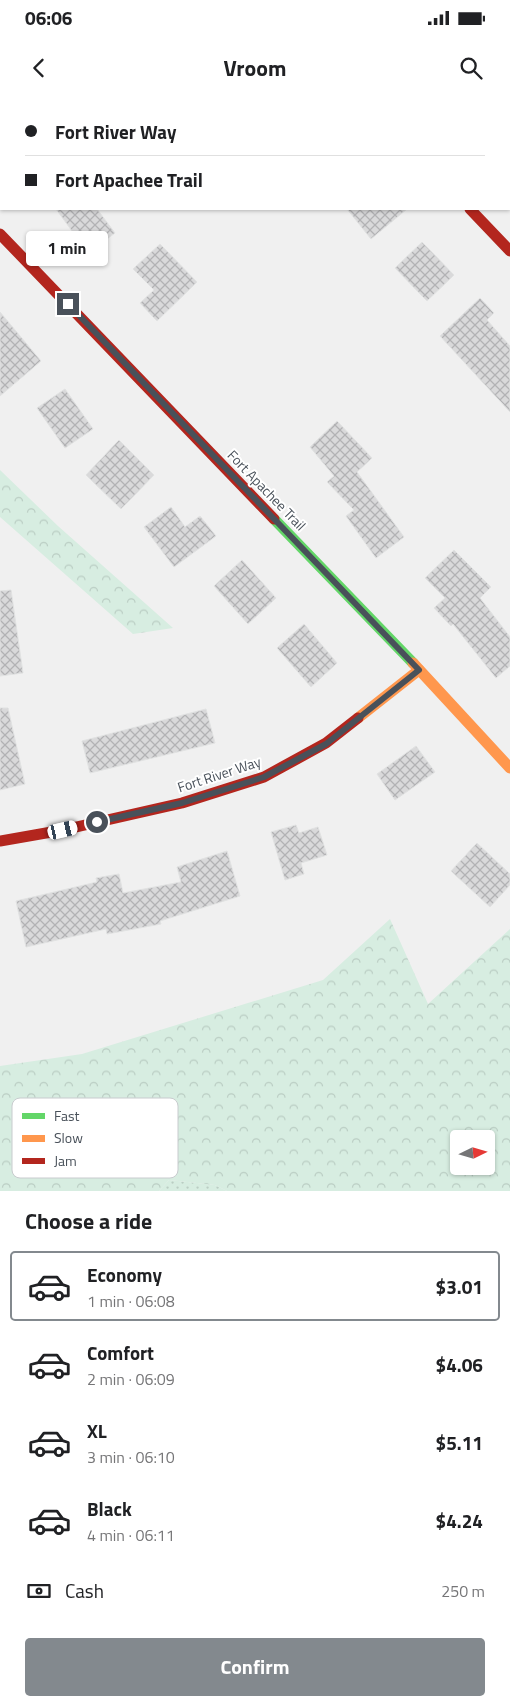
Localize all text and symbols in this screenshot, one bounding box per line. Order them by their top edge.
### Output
text: 06:06 [25,3,72,32]
text: Vroom [224,51,286,85]
icon: back [25,54,53,82]
icon: search [457,54,485,82]
text: Fort River Way [55,117,176,146]
text: Fort Apachee Trail [55,165,203,194]
callout: 1 min [27,232,109,266]
text: 1 min [48,236,86,260]
route end [57,293,79,315]
street label: Fort Apachee Trail [223,445,311,535]
street label: Fort River Way [175,751,264,797]
route start [86,811,108,833]
car [46,819,79,841]
legend [12,1098,178,1178]
text: Fast [54,1105,79,1126]
text: Slow [54,1127,83,1148]
north arrow [450,1130,495,1175]
map controls [450,1130,495,1175]
text: Jam [54,1150,77,1171]
text: Choose a ride [25,1204,152,1238]
text: Economy [87,1260,162,1289]
icon: car [27,1264,72,1309]
text: $3.01 [436,1272,483,1301]
text: 1 min · 06:08 [87,1289,175,1313]
text: Comfort [87,1338,154,1367]
icon: car [27,1342,72,1387]
text: $4.06 [436,1350,483,1379]
text: 2 min · 06:09 [87,1367,175,1391]
text: XL [87,1416,107,1445]
icon: car [27,1420,72,1465]
text: $5.11 [436,1428,483,1457]
text: 3 min · 06:10 [87,1445,175,1469]
text: Black [87,1494,132,1523]
icon: car [27,1498,72,1543]
text: $4.24 [436,1506,483,1535]
text: 4 min · 06:11 [87,1523,175,1547]
text: Cash [65,1576,104,1605]
icon: cash [25,1577,53,1605]
text: 250 m [441,1579,485,1603]
button: Confirm [25,1638,485,1696]

